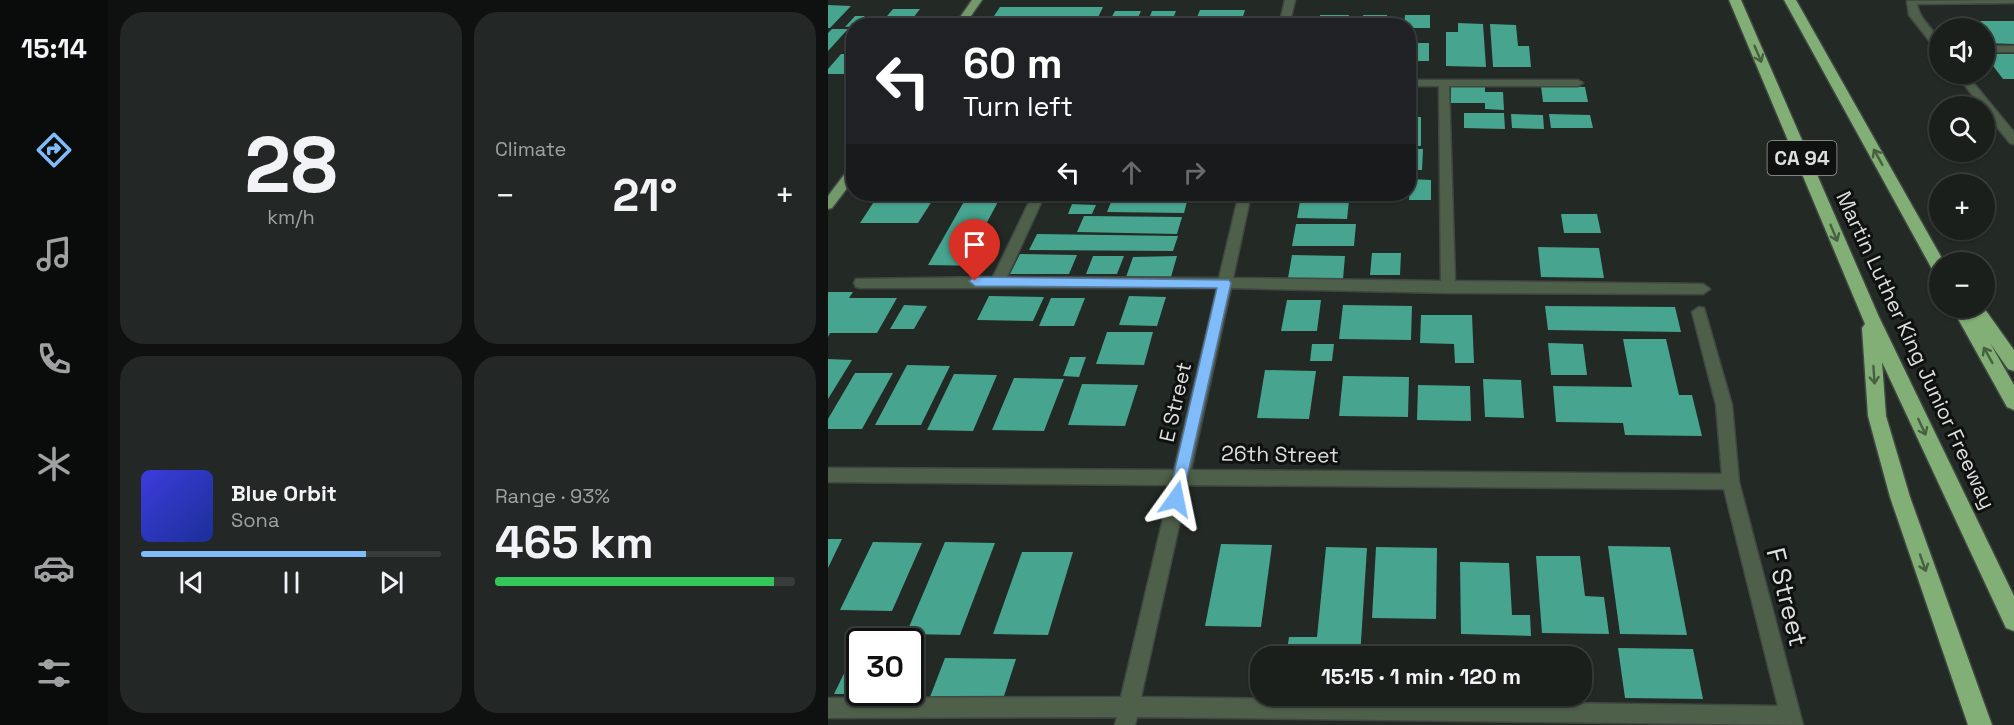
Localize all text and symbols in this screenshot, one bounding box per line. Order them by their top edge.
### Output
map controls [1929,18,1995,318]
button: sound [1929,18,1995,84]
text: 15:14 [21,31,87,66]
text: 60 m [963,37,1063,90]
icon: left [864,42,942,120]
one-way arrow [1752,44,1764,62]
text: Turn left [963,89,1073,124]
button: search [1929,96,1995,162]
text: 28 [244,115,338,215]
icon: directions [33,129,75,171]
text: Climate [495,136,566,162]
road number: CA 94 [1768,141,1836,175]
one-way arrow [1871,149,1883,166]
icon: left [1052,156,1085,189]
icon: ahead [1115,156,1148,189]
icon: right [1178,156,1211,189]
text: 21° [613,167,677,224]
button: + [1929,174,1995,240]
text: − [495,175,515,217]
text: + [775,175,795,217]
street label: Martin Luther King Junior Freeway [1830,187,2002,513]
text: km/h [267,204,315,230]
pin [949,219,1000,281]
one-way arrow [1829,223,1840,242]
icon: arrive [958,228,991,261]
icon: music [33,233,75,275]
button: − [1929,252,1995,318]
icon: phone [33,338,75,380]
one-way arrow [1981,347,1993,364]
street label: E Street [1153,359,1197,445]
one-way arrow [1869,365,1880,385]
one-way arrow [1917,417,1929,435]
street label: 26th Street [1221,439,1339,469]
icon: climate [33,443,75,485]
position arrow [1144,467,1208,531]
text: Blue Orbit [231,479,337,507]
text: Range · 93% [495,483,610,509]
text: Sona [231,507,279,533]
text: 465 km [495,514,654,571]
street label: F Street [1758,544,1816,650]
icon: car [33,547,75,589]
one-way arrow [1919,553,1930,572]
icon: previous [175,566,208,599]
icon: pause [275,566,308,599]
icon: next [375,566,408,599]
speed limit sign: 30 [846,628,924,706]
icon: filters [33,652,75,694]
text: 15:15 · 1 min · 120 m [1321,662,1521,690]

